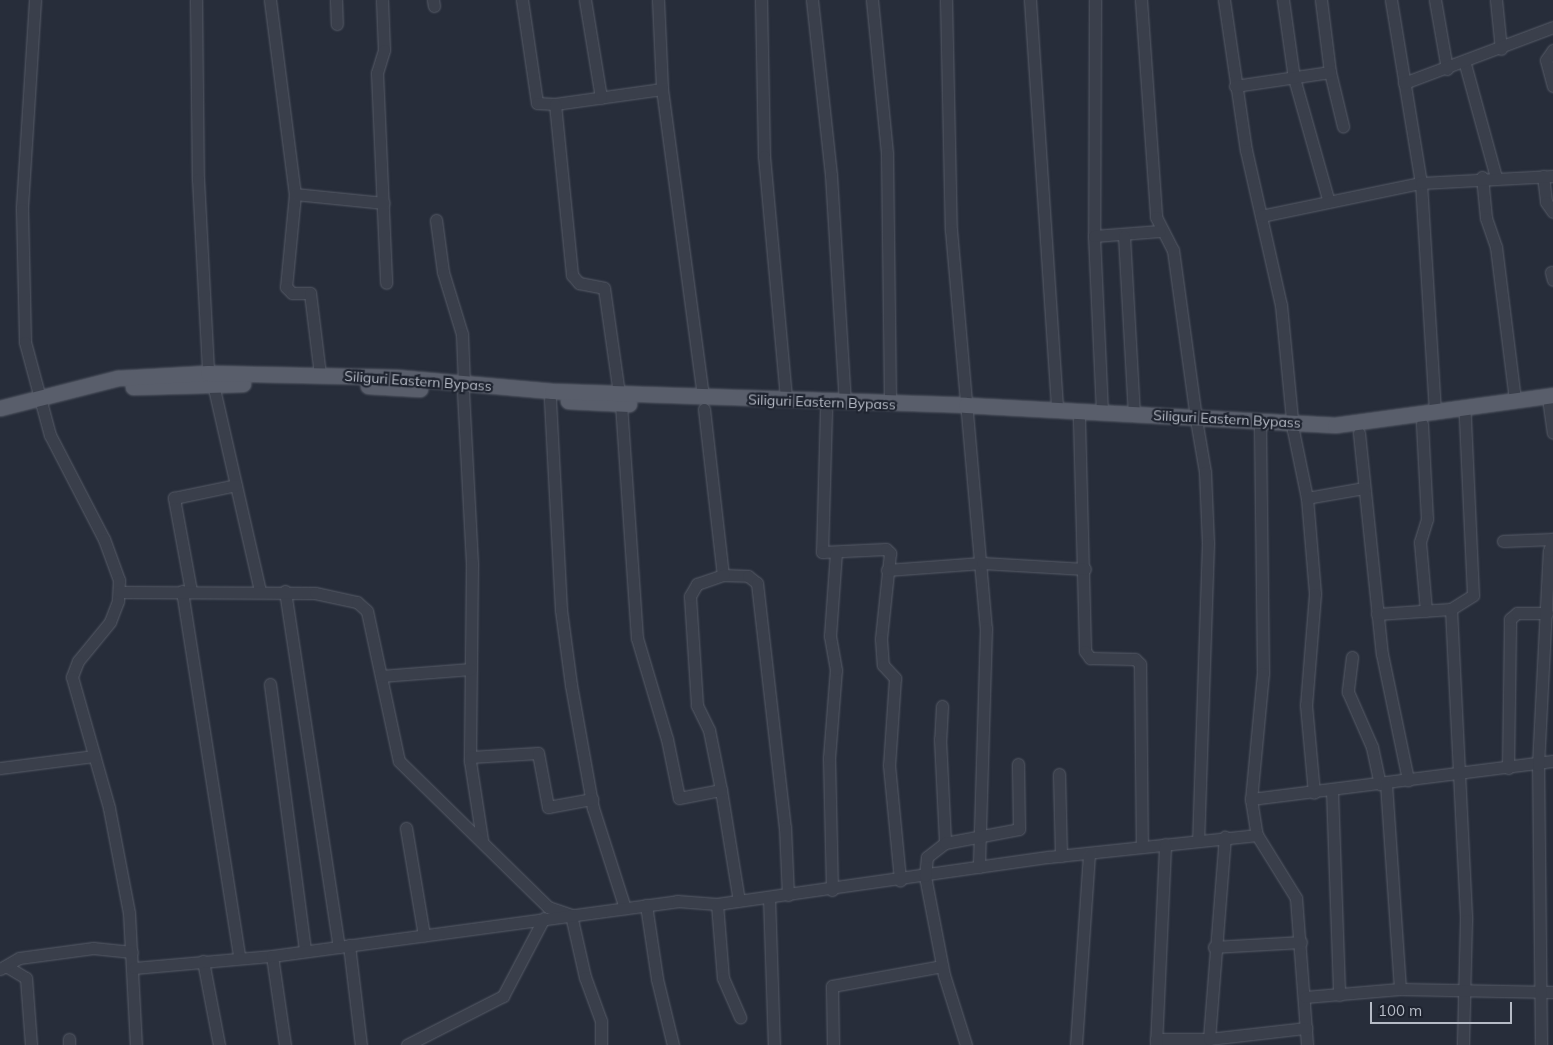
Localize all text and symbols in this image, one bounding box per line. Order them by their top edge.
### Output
street label: Siliguri Eastern Bypass [344,367,492,395]
street label: Siliguri Eastern Bypass [748,391,896,413]
street label: Siliguri Eastern Bypass [1153,407,1301,431]
scale bar [1373,992,1516,1024]
text: 100 m [1378,1001,1422,1020]

